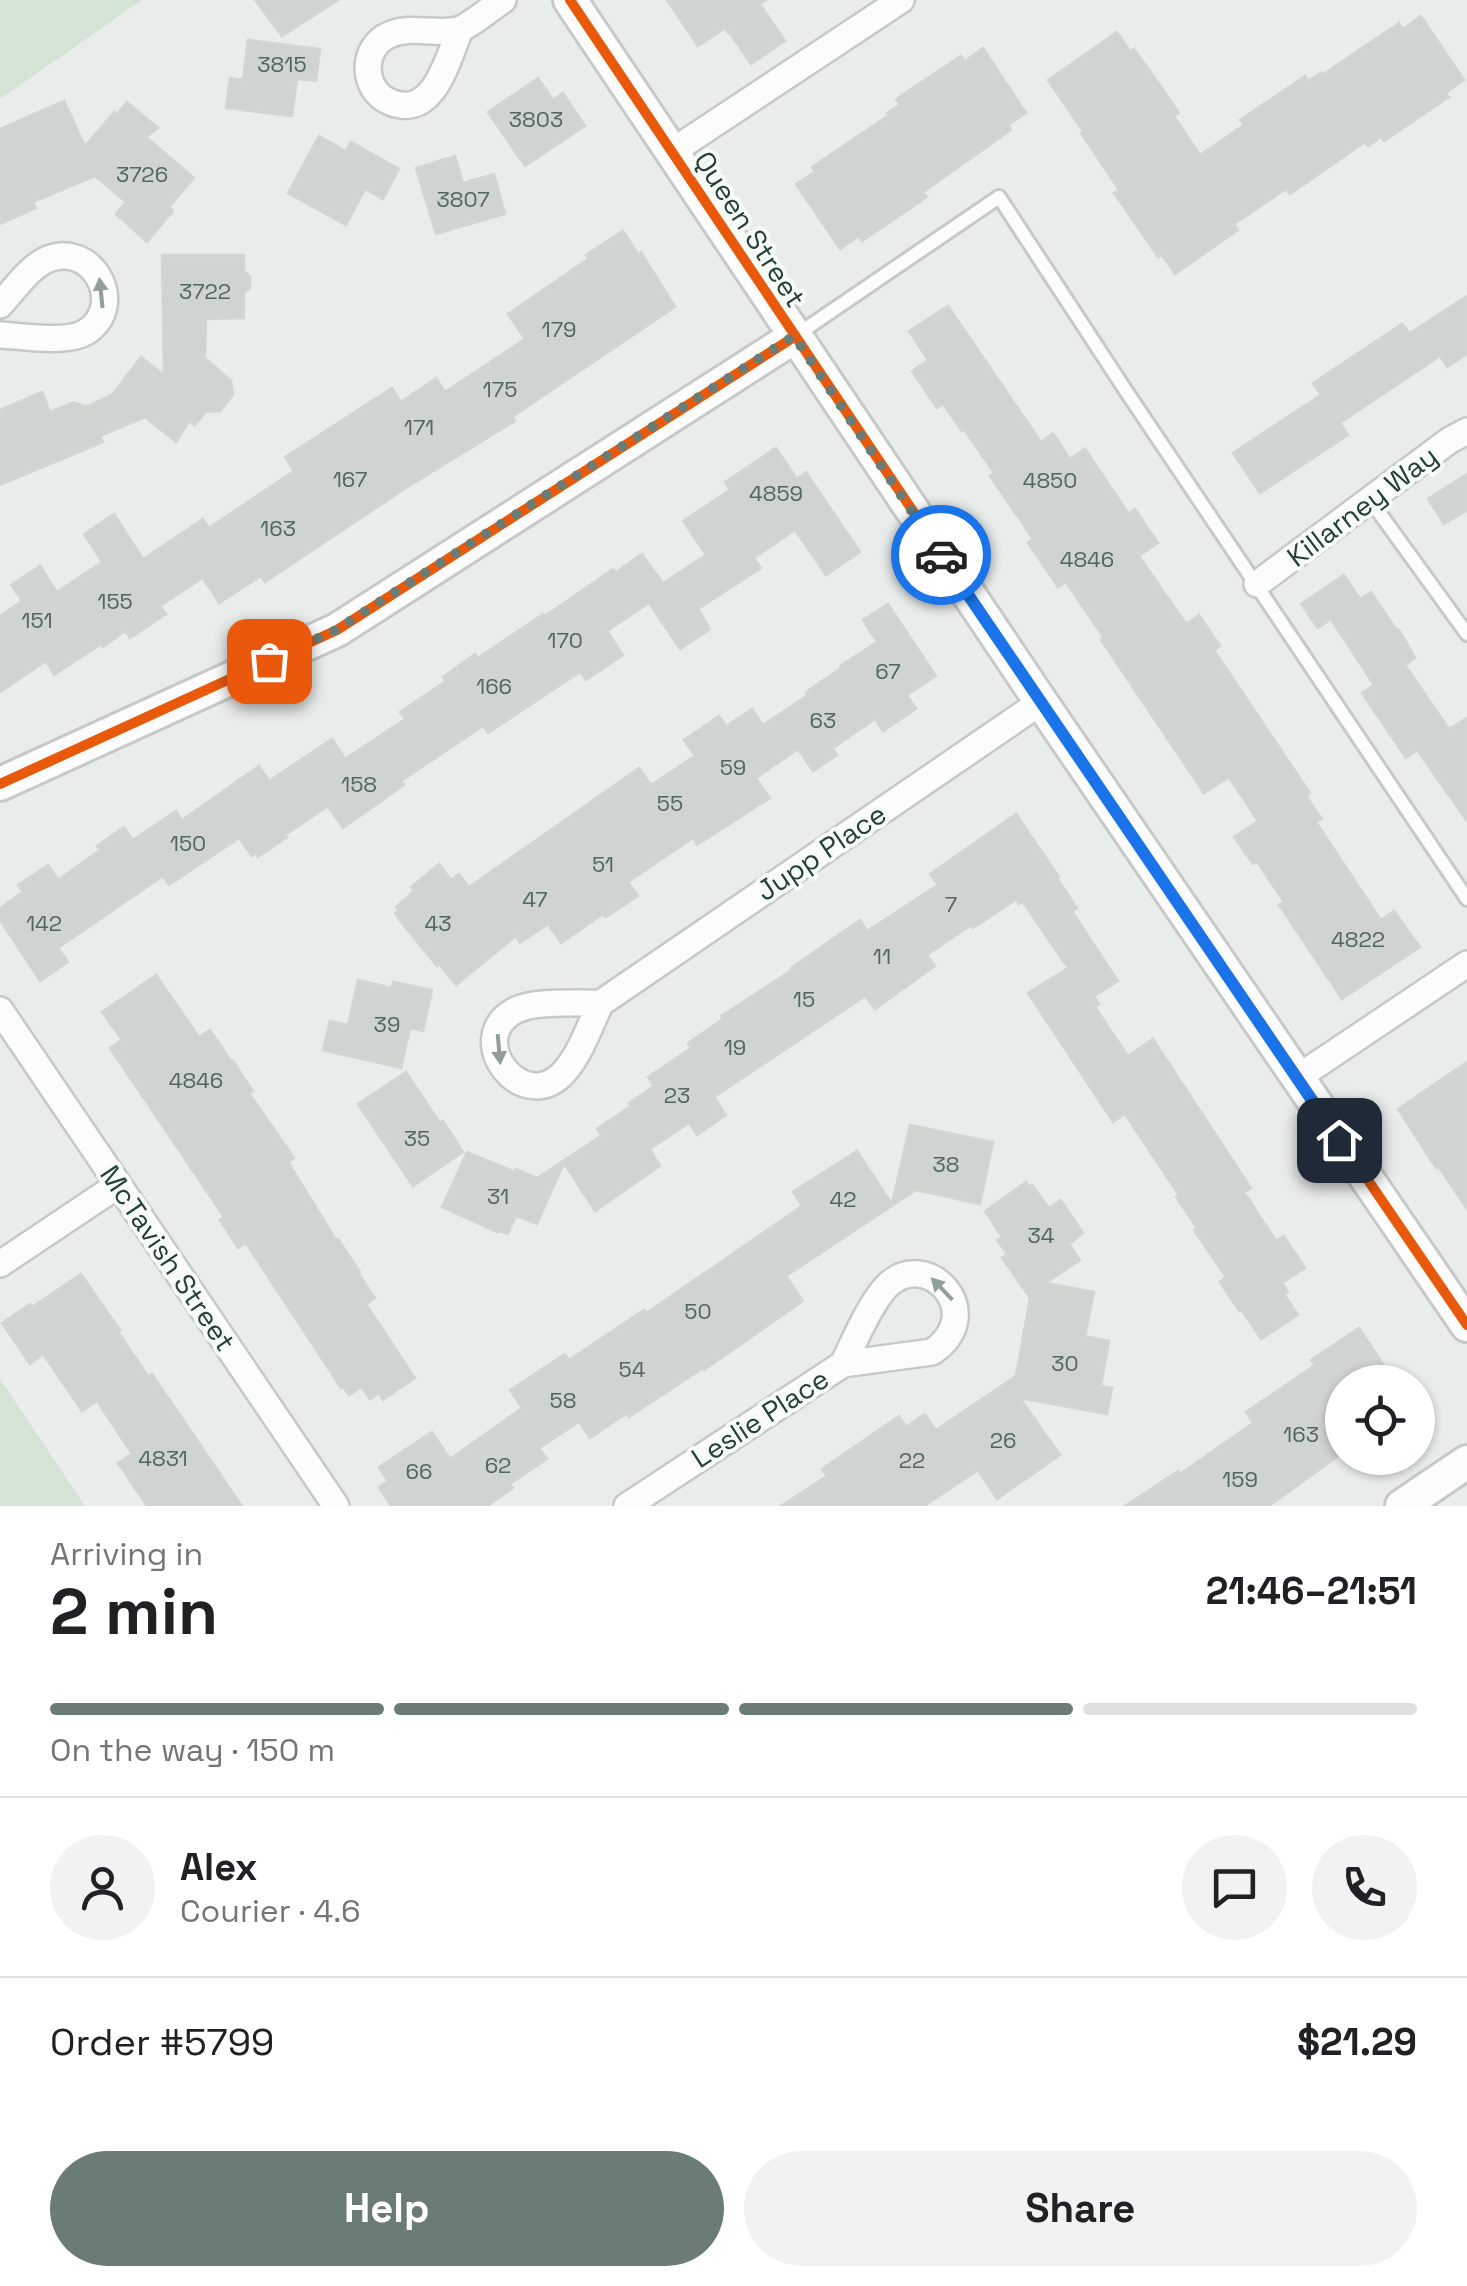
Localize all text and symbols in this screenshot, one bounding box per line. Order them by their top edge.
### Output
house number: 3815 [257,50,307,78]
house number: 3803 [509,105,563,133]
street label: Queen Street [686,144,814,314]
house number: 3726 [116,160,168,188]
house number: 3807 [436,185,490,213]
one-way arrow [93,277,109,308]
house number: 3722 [179,277,231,305]
house number: 179 [541,315,577,343]
house number: 175 [483,375,517,403]
house number: 171 [404,413,434,441]
street label: Killarney Way [1280,438,1444,574]
house number: 167 [333,465,367,493]
house number: 4850 [1023,466,1077,494]
house number: 4859 [749,479,803,507]
courier [891,505,991,605]
house number: 163 [260,514,296,542]
icon: car [914,528,969,583]
house number: 4846 [1060,545,1114,573]
house number: 155 [97,587,133,615]
house number: 151 [21,606,53,634]
pin [227,619,312,704]
house number: 170 [547,626,583,654]
icon: bag [242,634,297,689]
house number: 67 [875,657,901,685]
house number: 166 [476,672,512,700]
house number: 63 [810,706,836,734]
house number: 59 [720,753,746,781]
house number: 158 [341,770,377,798]
house number: 55 [657,789,683,817]
street label: Jupp Place [749,795,893,909]
house number: 150 [170,829,206,857]
house number: 51 [592,850,614,878]
house number: 47 [522,885,548,913]
house number: 7 [945,890,957,918]
house number: 142 [26,909,62,937]
house number: 43 [424,909,452,937]
house number: 4822 [1331,925,1385,953]
house number: 11 [873,942,891,970]
house number: 15 [793,985,815,1013]
house number: 39 [374,1010,400,1038]
house number: 19 [724,1033,746,1061]
one-way arrow [491,1034,507,1065]
house number: 4846 [169,1066,223,1094]
house number: 23 [664,1081,690,1109]
pin [1297,1098,1382,1183]
icon: home [1312,1113,1367,1168]
house number: 35 [404,1124,430,1152]
house number: 38 [933,1150,960,1178]
street label: McTavish Street [92,1158,244,1358]
house number: 31 [487,1182,509,1210]
house number: 42 [829,1185,857,1213]
house number: 34 [1027,1221,1055,1249]
one-way arrow [930,1277,953,1301]
house number: 50 [684,1297,712,1325]
house number: 30 [1051,1349,1079,1377]
house number: 54 [619,1355,646,1383]
street label: Leslie Place [684,1360,836,1476]
map controls [1325,1365,1435,1475]
button: locate [1325,1365,1435,1475]
house number: 58 [550,1386,576,1414]
house number: 163 [1283,1420,1319,1448]
house number: 26 [990,1426,1016,1454]
house number: 4831 [138,1444,188,1472]
house number: 22 [899,1446,925,1474]
house number: 62 [485,1451,511,1479]
house number: 66 [406,1457,432,1485]
house number: 159 [1222,1465,1258,1493]
text: Arriving in [50,1534,203,1574]
text: 21:46–21:51 [1206,1567,1417,1615]
text: 2 min [50,1570,218,1653]
text: On the way · 150 m [50,1730,335,1770]
button: person [50,1835,155,1940]
button: chat [1182,1835,1287,1940]
button: phone [1312,1835,1417,1940]
text: Alex [180,1843,257,1891]
text: Courier · 4.6 [180,1891,361,1931]
text: Order #5799 [50,2018,274,2066]
text: $21.29 [1297,2018,1417,2066]
button: Help [50,2151,724,2266]
button: Share [744,2151,1417,2266]

